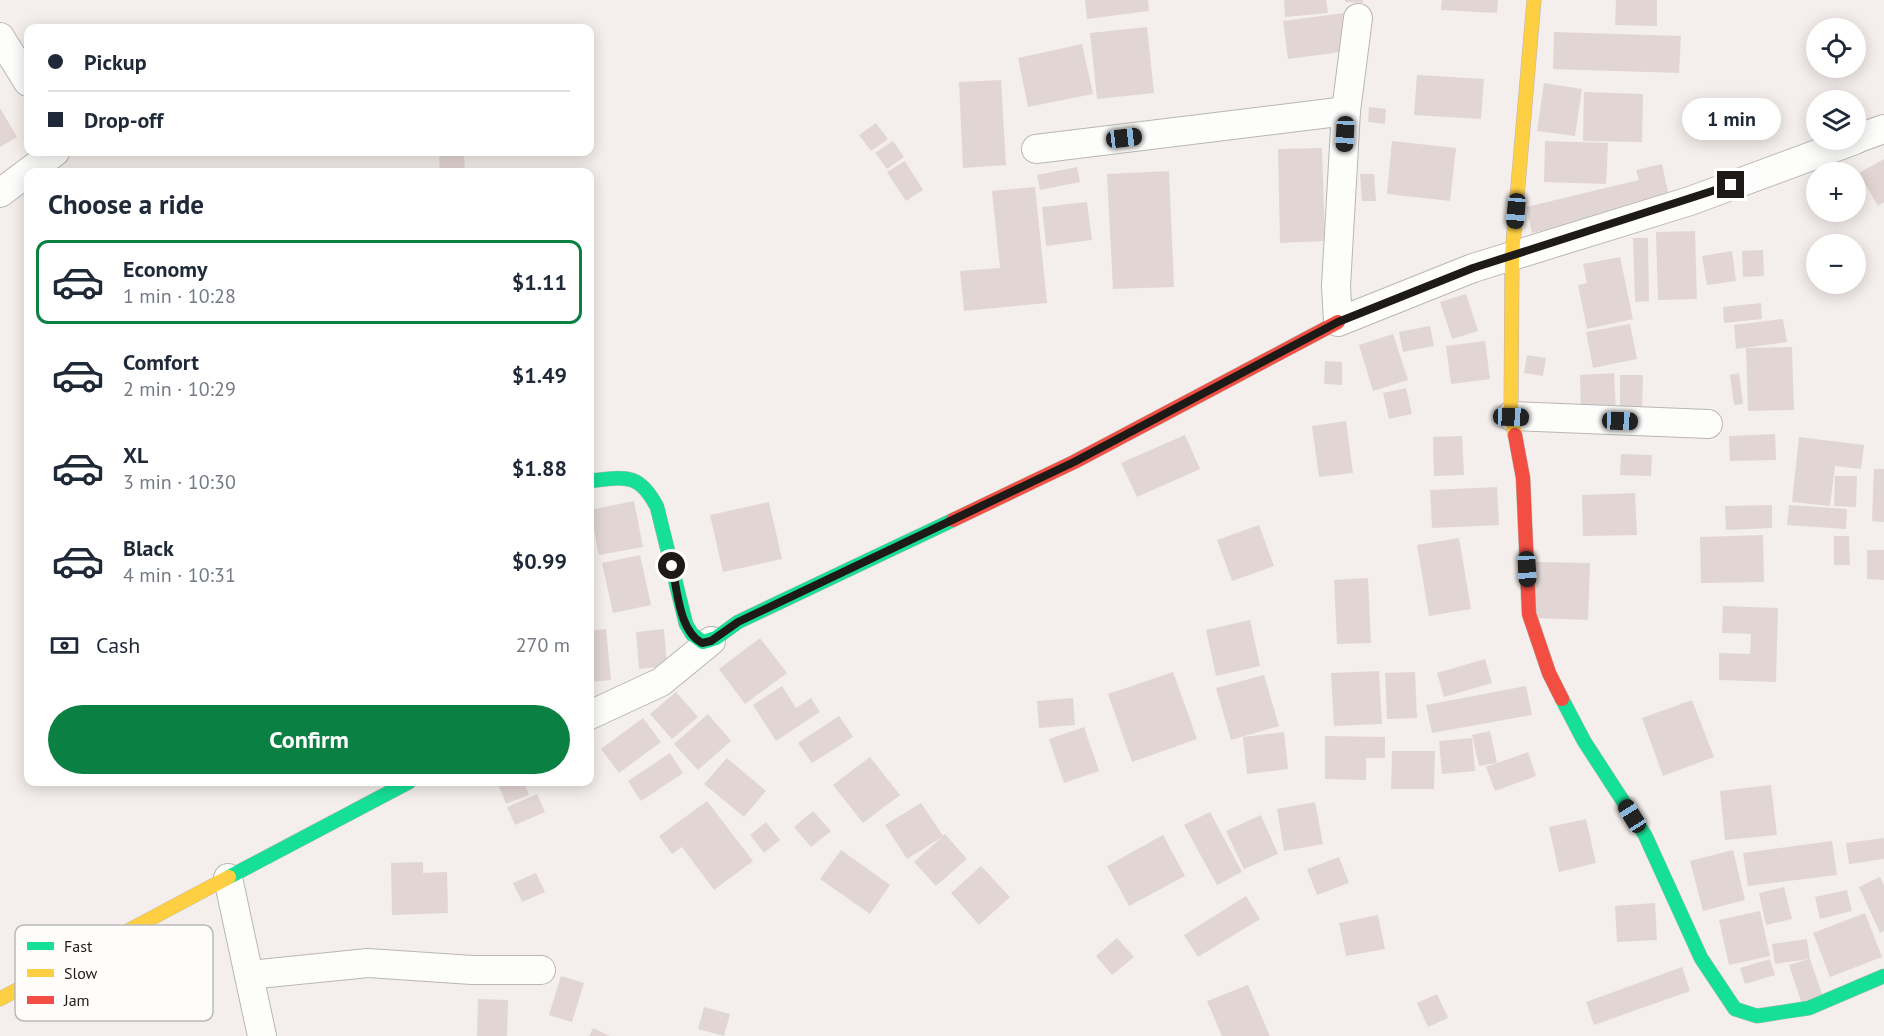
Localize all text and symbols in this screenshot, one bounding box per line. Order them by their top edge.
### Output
map controls [1806,18,1866,294]
button: locate [1806,18,1866,78]
text: Pickup [84,48,147,76]
button: layers [1806,90,1866,150]
callout: 1 min [1682,98,1780,140]
text: Drop-off [84,106,163,134]
text: 1 min [1707,106,1756,132]
car [1335,116,1355,152]
car [1105,127,1143,149]
button: + [1806,162,1866,222]
route end [1717,171,1744,198]
text: Choose a ride [48,187,204,221]
car [1505,192,1527,230]
button: − [1806,234,1866,294]
icon: car [51,255,105,309]
text: Economy [123,255,207,283]
text: $1.11 [512,268,567,296]
text: 1 min · 10:28 [123,283,236,309]
icon: car [51,348,105,402]
text: Comfort [123,348,199,376]
text: $1.49 [512,361,567,389]
text: 2 min · 10:29 [123,376,236,402]
car [1493,407,1529,427]
car [1602,411,1638,431]
icon: car [51,441,105,495]
text: XL [123,441,148,469]
text: $1.88 [512,454,567,482]
text: 3 min · 10:30 [123,469,236,495]
icon: car [51,534,105,588]
text: Black [123,534,174,562]
text: $0.99 [512,547,567,575]
car [1517,551,1537,587]
route start [658,552,685,579]
text: 4 min · 10:31 [123,562,236,588]
icon: cash [48,629,81,662]
text: Cash [96,631,140,659]
text: 270 m [516,632,570,658]
button: Confirm [48,705,570,774]
car [1615,796,1649,836]
legend [15,925,213,1021]
text: Fast [64,936,93,956]
text: Slow [64,963,98,983]
text: Jam [63,990,90,1010]

